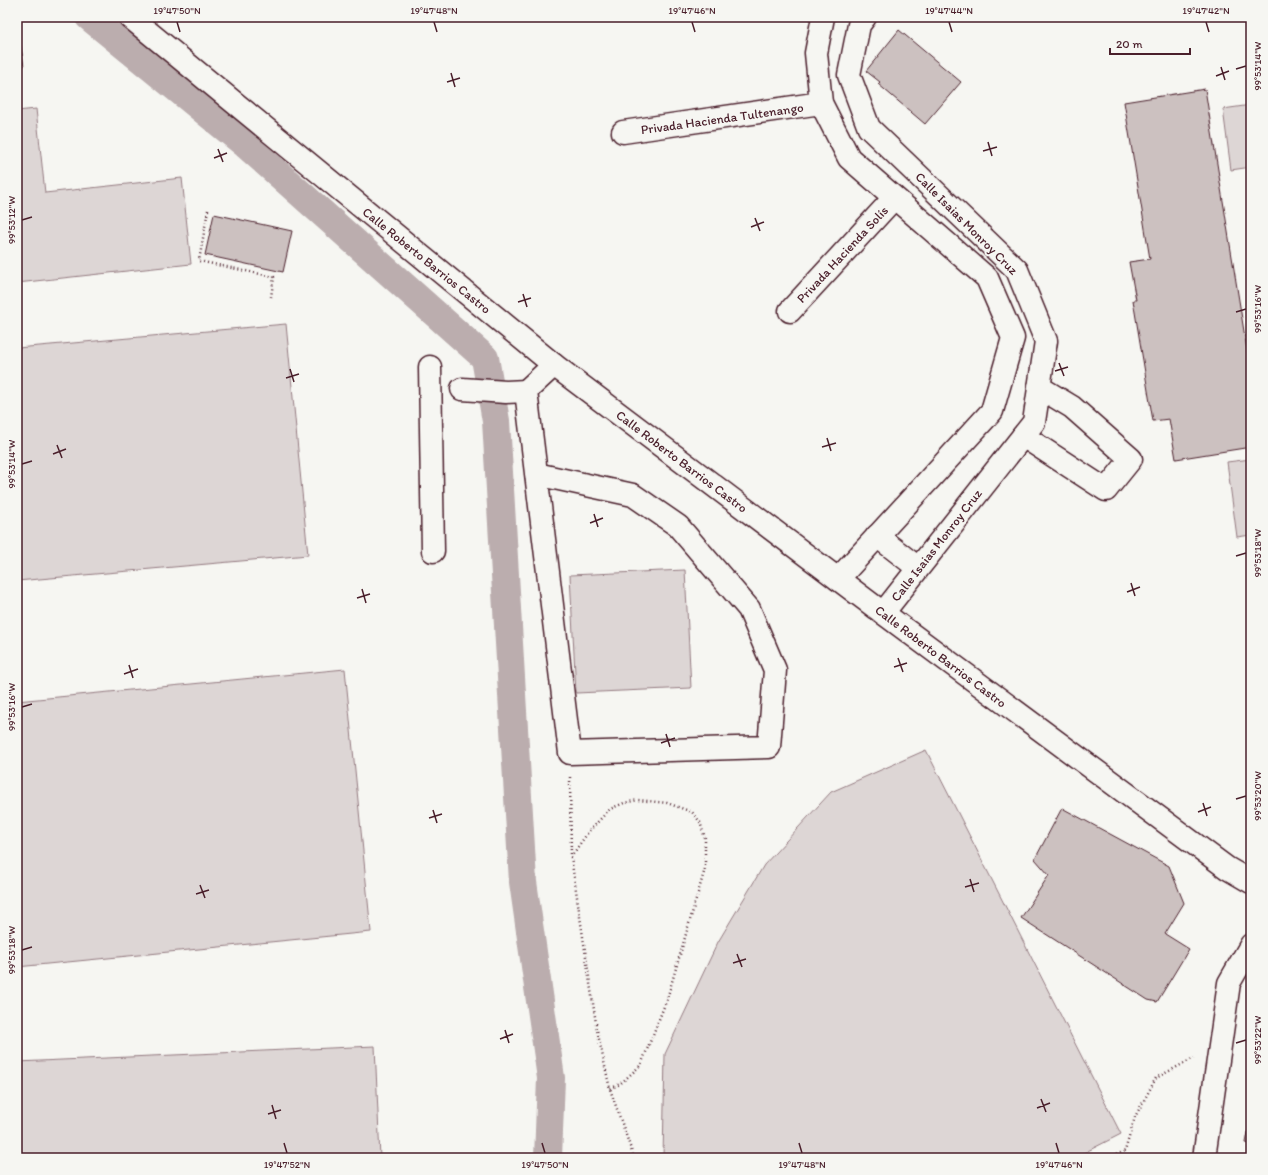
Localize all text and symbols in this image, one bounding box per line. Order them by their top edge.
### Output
text: 19°47'50"N [153,4,201,17]
text: 19°47'48"N [410,4,458,17]
text: 19°47'46"N [668,4,716,17]
text: 19°47'44"N [925,4,973,17]
text: 19°47'42"N [1182,4,1230,17]
scale bar [1110,30,1190,56]
text: 20 m [1116,37,1143,51]
text: 99°53'14"W [1251,41,1264,90]
street label: Privada Hacienda Tultenango [640,100,805,137]
street label: Calle Isaias Monroy Cruz [912,169,1021,278]
text: 99°53'12"W [5,196,18,244]
street label: Privada Hacienda Solís [794,203,891,306]
street label: Calle Roberto Barrios Castro [360,204,494,317]
text: 99°53'16"W [1251,285,1264,333]
street label: Calle Roberto Barrios Castro [613,407,750,516]
text: 99°53'14"W [5,439,18,488]
street label: Calle Isaias Monroy Cruz [888,486,985,604]
text: 99°53'18"W [1251,528,1264,577]
street label: Calle Roberto Barrios Castro [872,602,1009,711]
text: 99°53'16"W [5,683,18,731]
text: 99°53'20"W [1251,771,1264,821]
text: 99°53'18"W [5,925,18,974]
text: 99°53'22"W [1251,1015,1264,1064]
text: 19°47'52"N [264,1158,311,1171]
text: 19°47'50"N [521,1158,569,1171]
text: 19°47'48"N [778,1158,826,1171]
text: 19°47'46"N [1035,1158,1083,1171]

